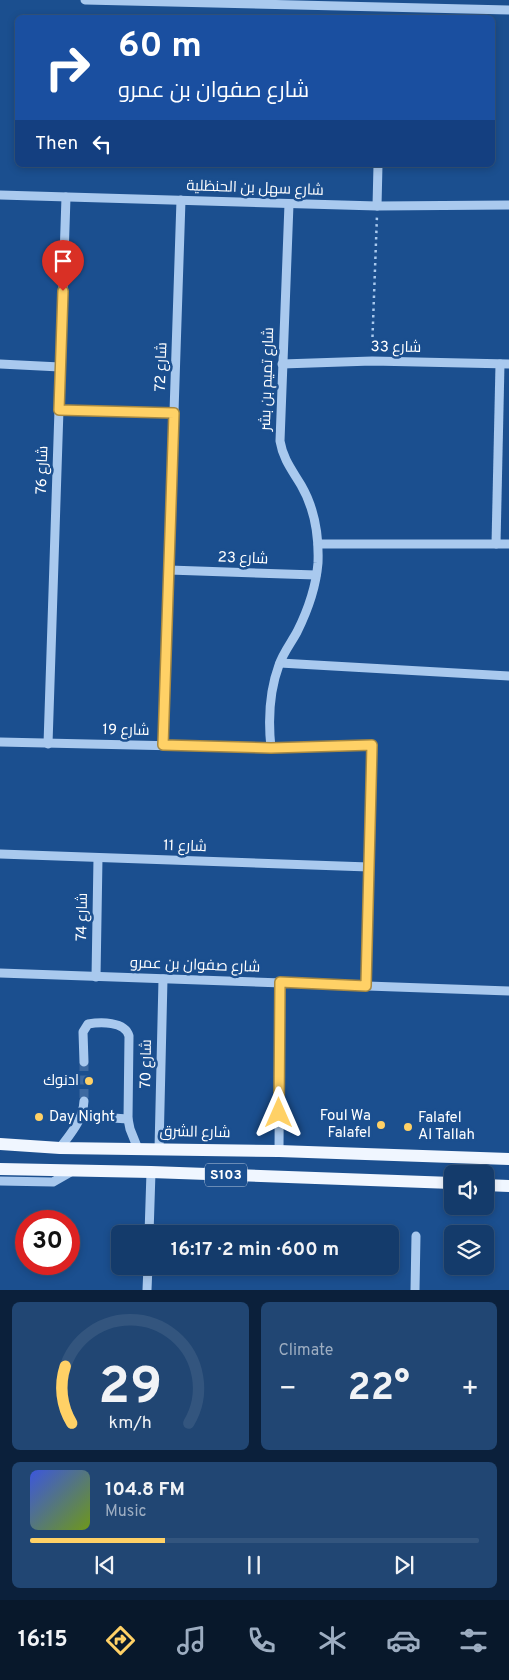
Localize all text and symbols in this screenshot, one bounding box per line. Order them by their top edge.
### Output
text: 60 m [118,25,202,69]
icon: right [35,35,100,100]
text: شارع صفوان بن عمرو [118,78,309,105]
icon: left [88,130,116,158]
text: Then [35,132,78,156]
street label: شارع سهل بن الحنظلية [186,177,324,201]
pin [42,240,84,291]
icon: arrive [49,247,77,275]
street label: شارع تميم بن بشر [257,327,279,432]
street label: شارع 33 [371,338,421,358]
street label: شارع 72 [152,342,172,392]
street label: شارع 76 [33,445,53,495]
street label: شارع 23 [217,549,269,569]
street label: شارع 19 [102,721,150,741]
street label: شارع 11 [163,837,207,857]
street label: شارع 74 [73,893,93,941]
street label: شارع صفوان بن عمرو [130,954,260,978]
street label: شارع 70 [137,1039,157,1089]
place label: ادنوك [43,1072,79,1091]
marker: ادنوك [83,1075,95,1087]
position arrow [252,1086,304,1138]
place label: Foul Wa Falafel [320,1107,371,1143]
place label: Day Night [49,1108,115,1127]
place label: Falafel Al Tallah [418,1109,475,1145]
marker: Day Night [33,1111,45,1123]
marker: Foul Wa Falafel [375,1119,387,1131]
marker: Falafel Al Tallah [402,1121,414,1133]
street label: شارع الشرق [159,1123,231,1143]
road number: S103 [205,1164,247,1186]
map controls [444,1165,494,1275]
button: sound [444,1165,494,1215]
speed limit sign: 30 [15,1210,80,1275]
button: layers [444,1225,494,1275]
text: 16:17 · 2 min · 600 m [171,1238,339,1262]
text: Climate [279,1341,333,1361]
text: 29 [98,1356,162,1422]
text: 22° [348,1365,410,1414]
text: − [279,1372,297,1408]
text: + [461,1372,479,1408]
text: km/h [109,1412,152,1435]
text: 104.8 FM [105,1478,185,1502]
text: Music [105,1502,146,1522]
icon: previous [91,1551,119,1579]
icon: pause [240,1551,268,1579]
icon: next [390,1551,418,1579]
icon: directions [103,1623,138,1658]
icon: music [174,1623,209,1658]
icon: phone [244,1623,279,1658]
icon: climate [315,1623,350,1658]
icon: car [386,1623,421,1658]
icon: filters [456,1623,491,1658]
text: 16:15 [18,1627,68,1654]

